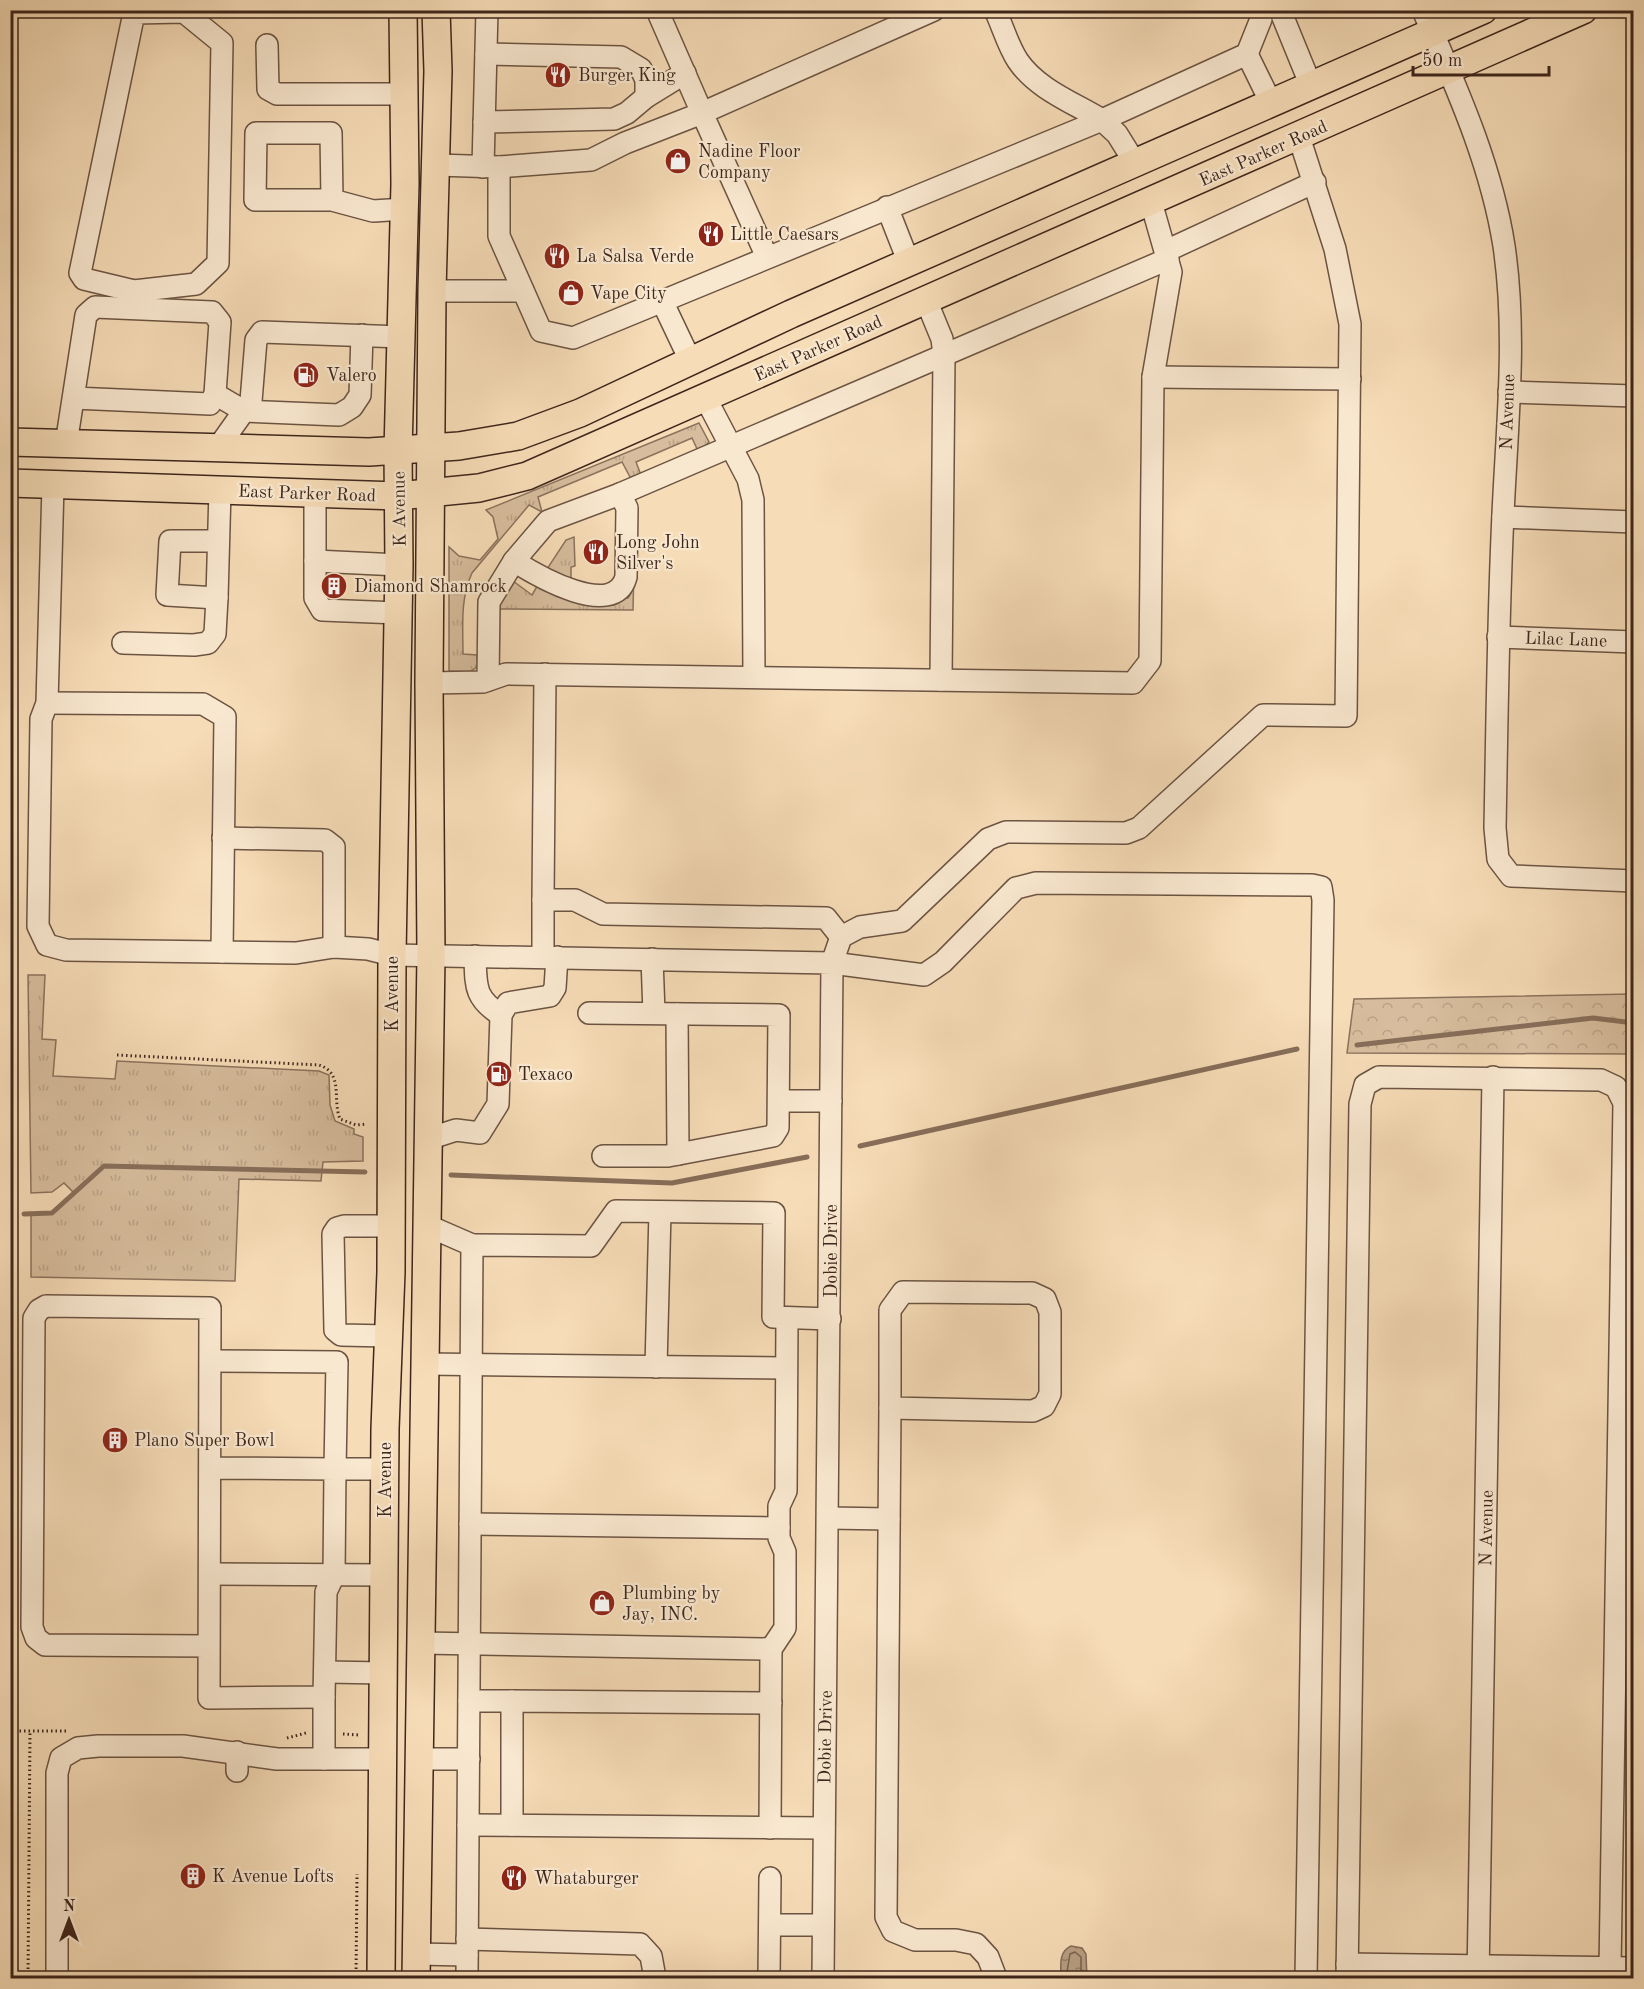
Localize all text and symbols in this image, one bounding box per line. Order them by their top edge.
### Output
scale bar [1413,39,1550,77]
text: 50 m [1422,52,1462,70]
restaurant icon: Burger King [543,60,573,90]
place label: Burger King [578,67,676,85]
street label: East Parker Road [1197,118,1330,190]
place label: Nadine Floor Company [698,143,801,182]
shop icon: Nadine Floor Company [663,146,693,176]
restaurant icon: Little Caesars [696,219,726,249]
place label: Little Caesars [730,226,839,244]
restaurant icon: La Salsa Verde [542,241,572,271]
place label: La Salsa Verde [576,248,694,266]
shop icon: Vape City [556,278,586,308]
place label: Vape City [590,285,667,303]
street label: East Parker Road [752,313,885,385]
fuel station icon: Valero [291,360,321,390]
place label: Valero [326,367,377,385]
street label: N Avenue [1498,374,1518,450]
street label: K Avenue [390,471,410,547]
street label: East Parker Road [238,483,376,505]
place label: Long John Silver's [616,534,700,573]
restaurant icon: Long John Silver's [581,537,611,567]
building icon: Diamond Shamrock [319,571,349,601]
place label: Diamond Shamrock [354,578,507,596]
street label: Lilac Lane [1524,630,1608,650]
street label: K Avenue [384,956,402,1032]
fuel station icon: Texaco [484,1059,514,1089]
place label: Texaco [518,1066,573,1084]
street label: Dobie Drive [823,1204,841,1298]
building icon: Plano Super Bowl [100,1425,130,1455]
place label: Plano Super Bowl [134,1432,275,1450]
street label: K Avenue [377,1442,395,1518]
street label: N Avenue [1477,1490,1497,1566]
place label: Plumbing by Jay, INC. [622,1585,721,1624]
shop icon: Plumbing by Jay, INC. [587,1588,617,1618]
street label: Dobie Drive [816,1690,836,1784]
building icon: K Avenue Lofts [178,1861,208,1891]
restaurant icon: Whataburger [499,1863,529,1893]
place label: K Avenue Lofts [212,1868,334,1886]
place label: Whataburger [534,1870,639,1888]
north arrow [39,1890,99,1950]
text: N [63,1899,76,1915]

